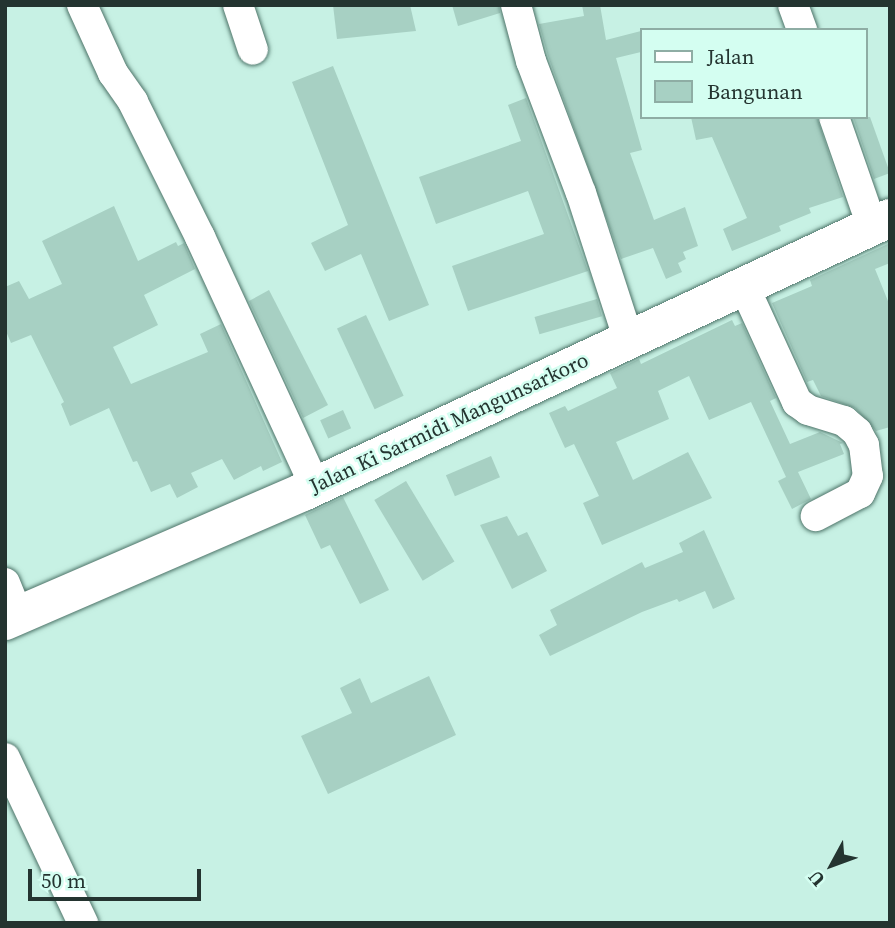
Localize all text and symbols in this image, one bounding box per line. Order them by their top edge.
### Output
legend [640,28,867,119]
text: Jalan [707,42,754,71]
text: Bangunan [707,77,803,106]
street label: Jalan Ki Sarmidi Mangunsarkoro [306,347,592,499]
north arrow [797,830,867,900]
scale bar [32,855,205,899]
text: U [802,865,831,893]
text: 50 m [41,866,86,895]

